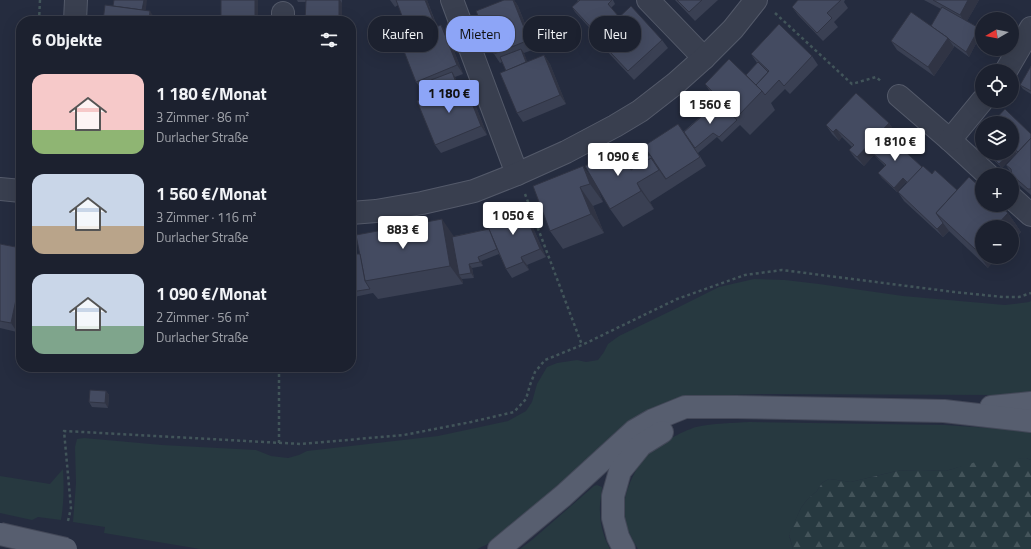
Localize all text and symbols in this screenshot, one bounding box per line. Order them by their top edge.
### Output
north arrow [975,12,1019,56]
map controls [975,12,1019,264]
chip: Kaufen [368,16,438,52]
chip: Mieten [446,16,515,52]
chip: Filter [523,16,581,52]
chip: Neu [589,16,641,52]
text: 6 Objekte [32,27,102,53]
icon: filters [318,29,340,51]
button: locate [975,64,1019,108]
pin: 1 180 € [412,80,486,114]
text: 1 180 €/Monat [156,81,267,107]
text: 1 180 € [428,83,470,103]
icon: home [64,90,112,138]
pin: 1 560 € [673,91,747,125]
text: 1 560 € [689,94,731,114]
text: 3 Zimmer · 86 m² [156,107,249,127]
button: layers [975,116,1019,160]
text: Durlacher Straße [156,127,248,147]
pin: 1 810 € [858,128,932,162]
text: 1 810 € [874,131,916,151]
pin: 1 090 € [581,143,655,177]
text: 1 090 € [597,146,639,166]
button: + [975,168,1019,212]
text: 1 560 €/Monat [156,181,267,207]
icon: home [64,190,112,238]
pin: 1 050 € [476,202,550,236]
text: 1 050 € [492,205,534,225]
text: 3 Zimmer · 116 m² [156,207,257,227]
pin: 883 € [375,216,431,250]
text: 883 € [387,219,419,239]
button: − [975,220,1019,264]
text: Durlacher Straße [156,227,248,247]
text: 1 090 €/Monat [156,281,267,307]
icon: home [64,290,112,338]
text: 2 Zimmer · 56 m² [156,307,249,327]
text: Durlacher Straße [156,327,248,347]

